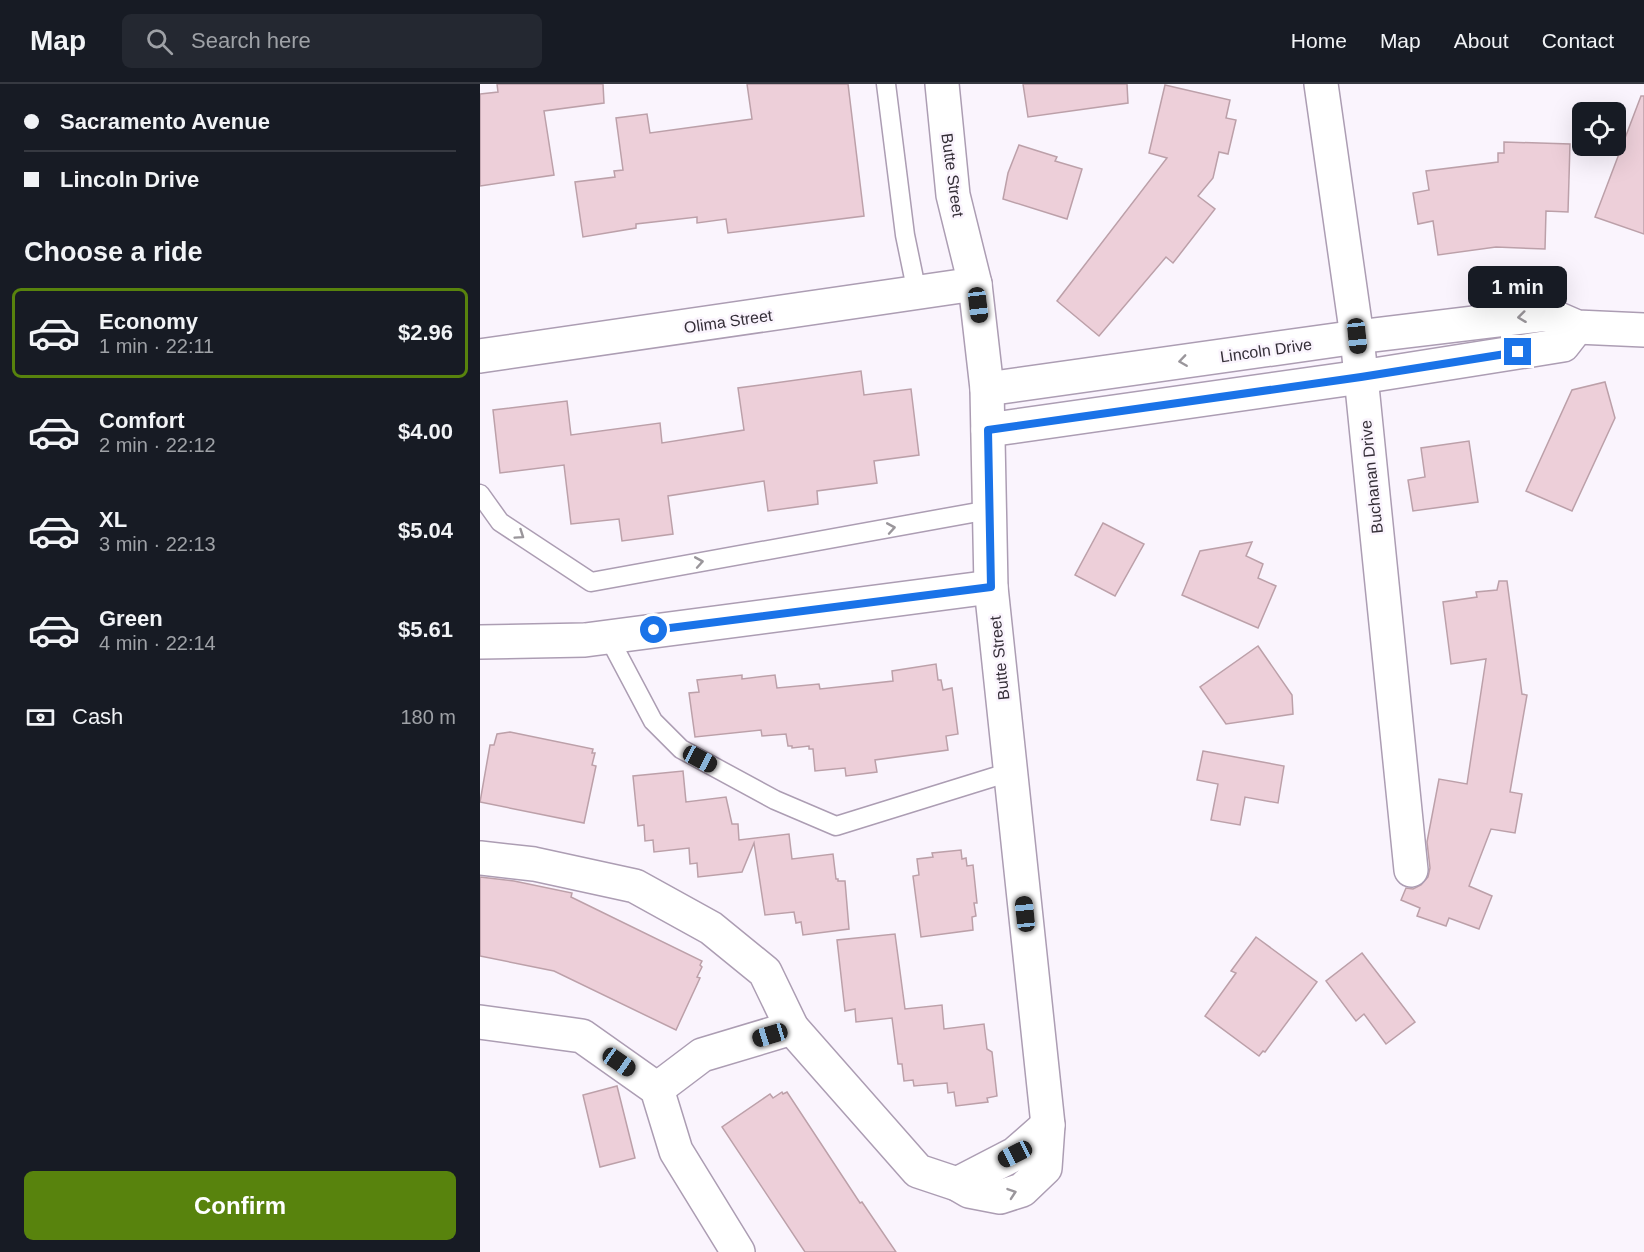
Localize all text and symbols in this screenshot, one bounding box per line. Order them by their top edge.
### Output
search box [122,14,542,68]
text: Map [30,25,86,56]
icon: search [143,25,176,58]
text: Search here [191,28,311,53]
text: Home [1291,29,1347,52]
text: Map [1380,29,1421,52]
text: About [1454,29,1509,52]
text: Contact [1542,29,1614,52]
map controls [1572,102,1626,156]
button: locate [1572,102,1626,156]
text: Sacramento Avenue [60,109,270,134]
street label: Butte Street [938,132,967,219]
text: Lincoln Drive [60,167,199,192]
text: Choose a ride [24,237,203,267]
callout: 1 min [1468,265,1568,307]
text: 1 min [1491,276,1544,298]
car [967,286,989,324]
icon: car [27,306,81,360]
street label: Olima Street [683,307,774,336]
text: Economy [99,309,198,334]
one-way arrow [1517,310,1526,323]
car [1346,317,1368,355]
text: $2.96 [398,320,453,345]
text: 1 min · 22:11 [99,335,214,357]
street label: Lincoln Drive [1219,336,1313,365]
route end [1504,338,1531,365]
one-way arrow [1178,355,1187,367]
icon: car [27,405,81,459]
text: Comfort [99,408,185,433]
text: $4.00 [398,419,453,444]
street label: Buchanan Drive [1357,419,1386,534]
text: 2 min · 22:12 [99,434,216,456]
icon: car [27,504,81,558]
text: XL [99,507,127,532]
text: $5.04 [398,518,453,543]
one-way arrow [886,522,895,534]
one-way arrow [513,528,524,539]
text: 3 min · 22:13 [99,533,216,555]
one-way arrow [694,557,704,569]
icon: car [27,603,81,657]
text: Green [99,606,163,631]
street label: Butte Street [987,614,1012,701]
route start [640,616,667,643]
text: $5.61 [398,617,453,642]
text: 4 min · 22:14 [99,632,216,654]
icon: cash [24,701,57,734]
text: Cash [72,704,123,729]
text: 180 m [400,706,456,728]
car [680,743,720,775]
car [1014,895,1036,933]
car [750,1021,790,1049]
car [599,1044,639,1080]
car [995,1138,1035,1170]
button: Confirm [24,1171,456,1240]
one-way arrow [1006,1188,1017,1200]

